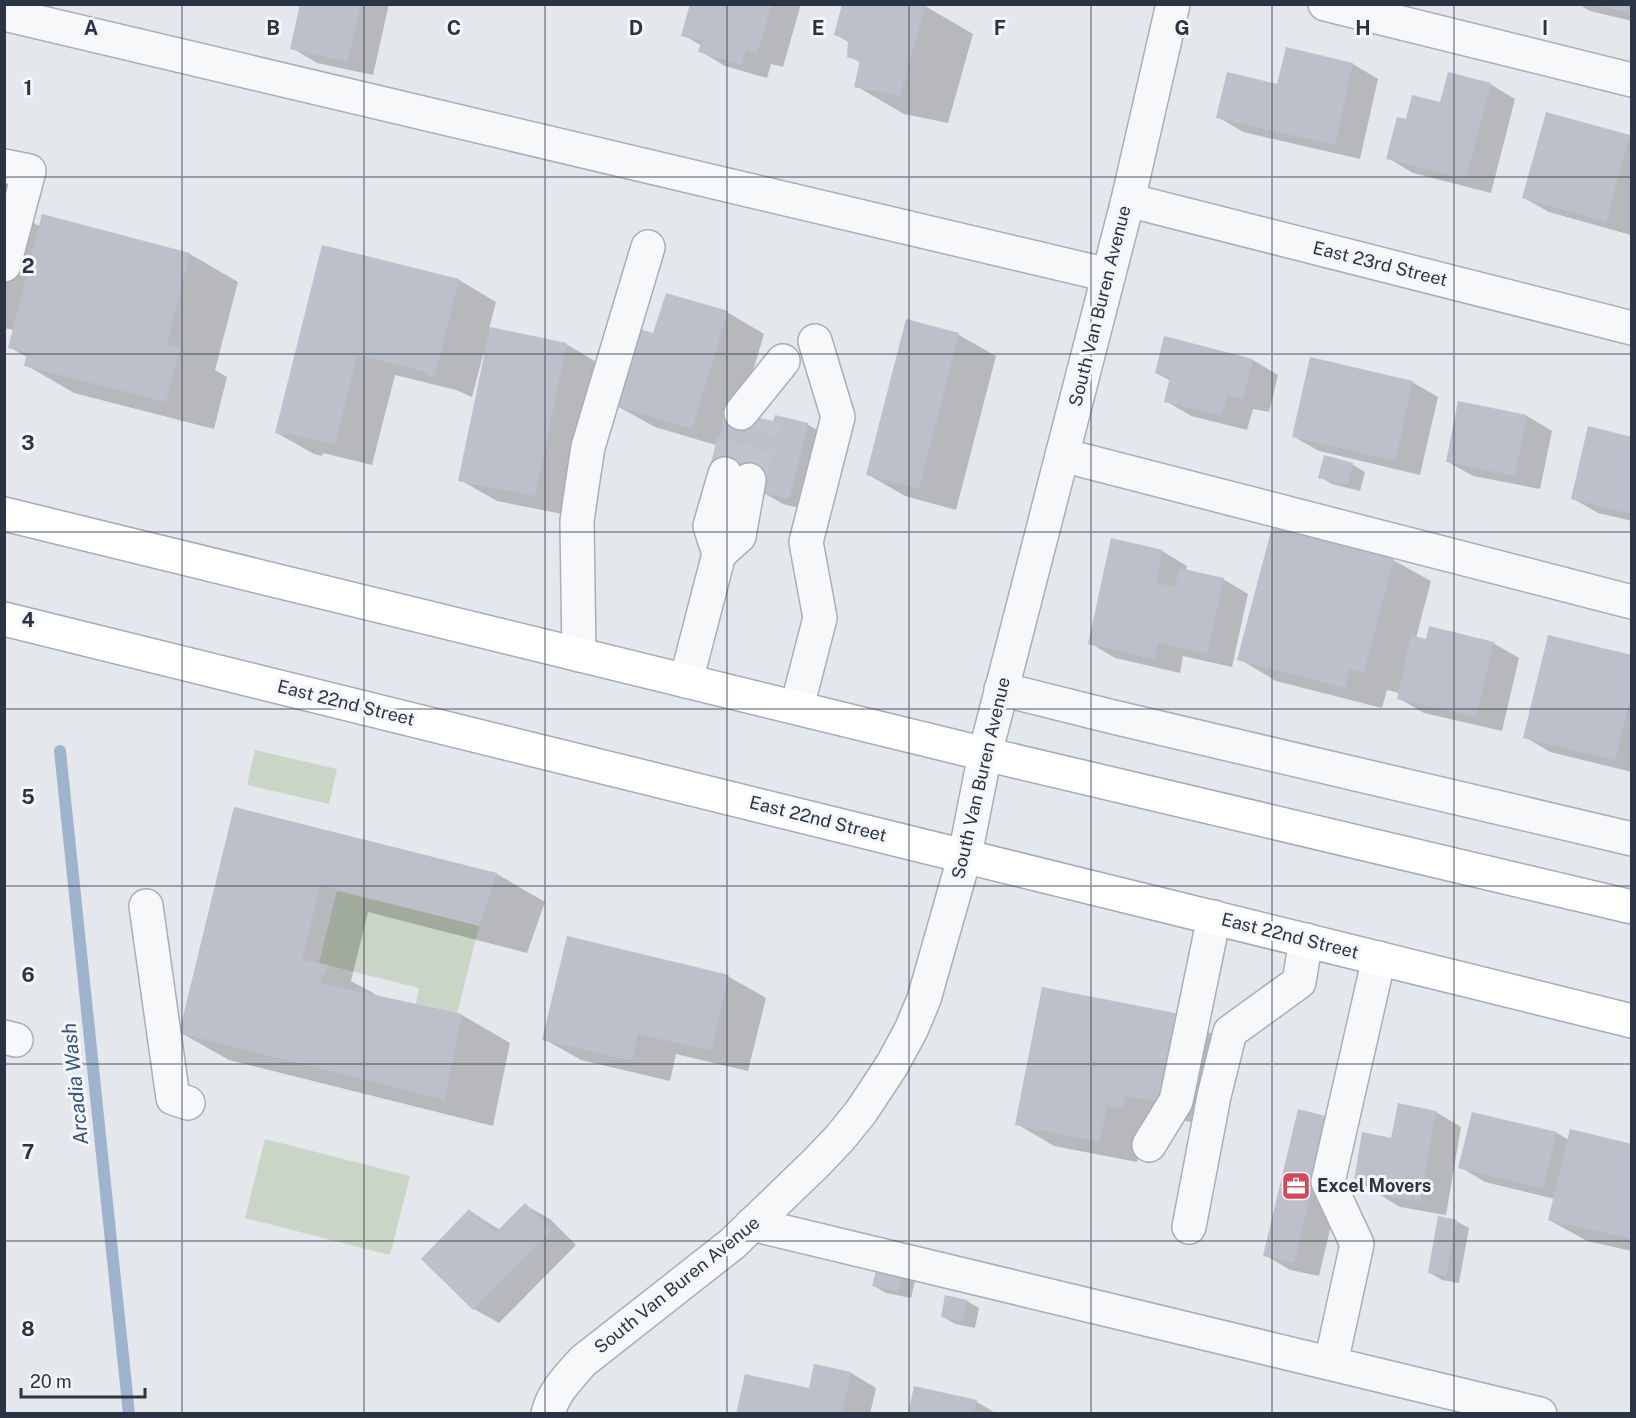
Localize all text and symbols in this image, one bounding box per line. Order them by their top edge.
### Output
text: A [84,16,98,40]
text: B [266,16,280,40]
text: C [447,16,461,40]
text: D [629,16,643,40]
text: E [812,16,824,40]
text: F [994,16,1006,40]
text: G [1174,16,1190,40]
text: H [1355,16,1371,40]
text: I [1542,16,1548,40]
text: 1 [24,76,32,100]
street label: South Van Buren Avenue [1064,203,1135,409]
street label: East 23rd Street [1311,237,1450,290]
text: 2 [22,254,34,278]
text: 3 [21,431,35,455]
text: 4 [21,608,35,632]
street label: East 22nd Street [275,675,417,730]
street label: South Van Buren Avenue [947,675,1014,881]
text: 5 [21,785,35,809]
street label: East 22nd Street [747,791,889,846]
street label: East 22nd Street [1219,908,1361,963]
text: 6 [21,963,35,987]
water label: Arcadia Wash [57,1022,93,1146]
text: 7 [22,1140,34,1164]
office icon: Excel Movers [1280,1170,1312,1202]
place label: Excel Movers [1317,1175,1431,1196]
street label: South Van Buren Avenue [590,1212,763,1358]
text: 8 [21,1317,35,1341]
scale bar [21,1361,146,1399]
text: 20 m [30,1371,72,1392]

